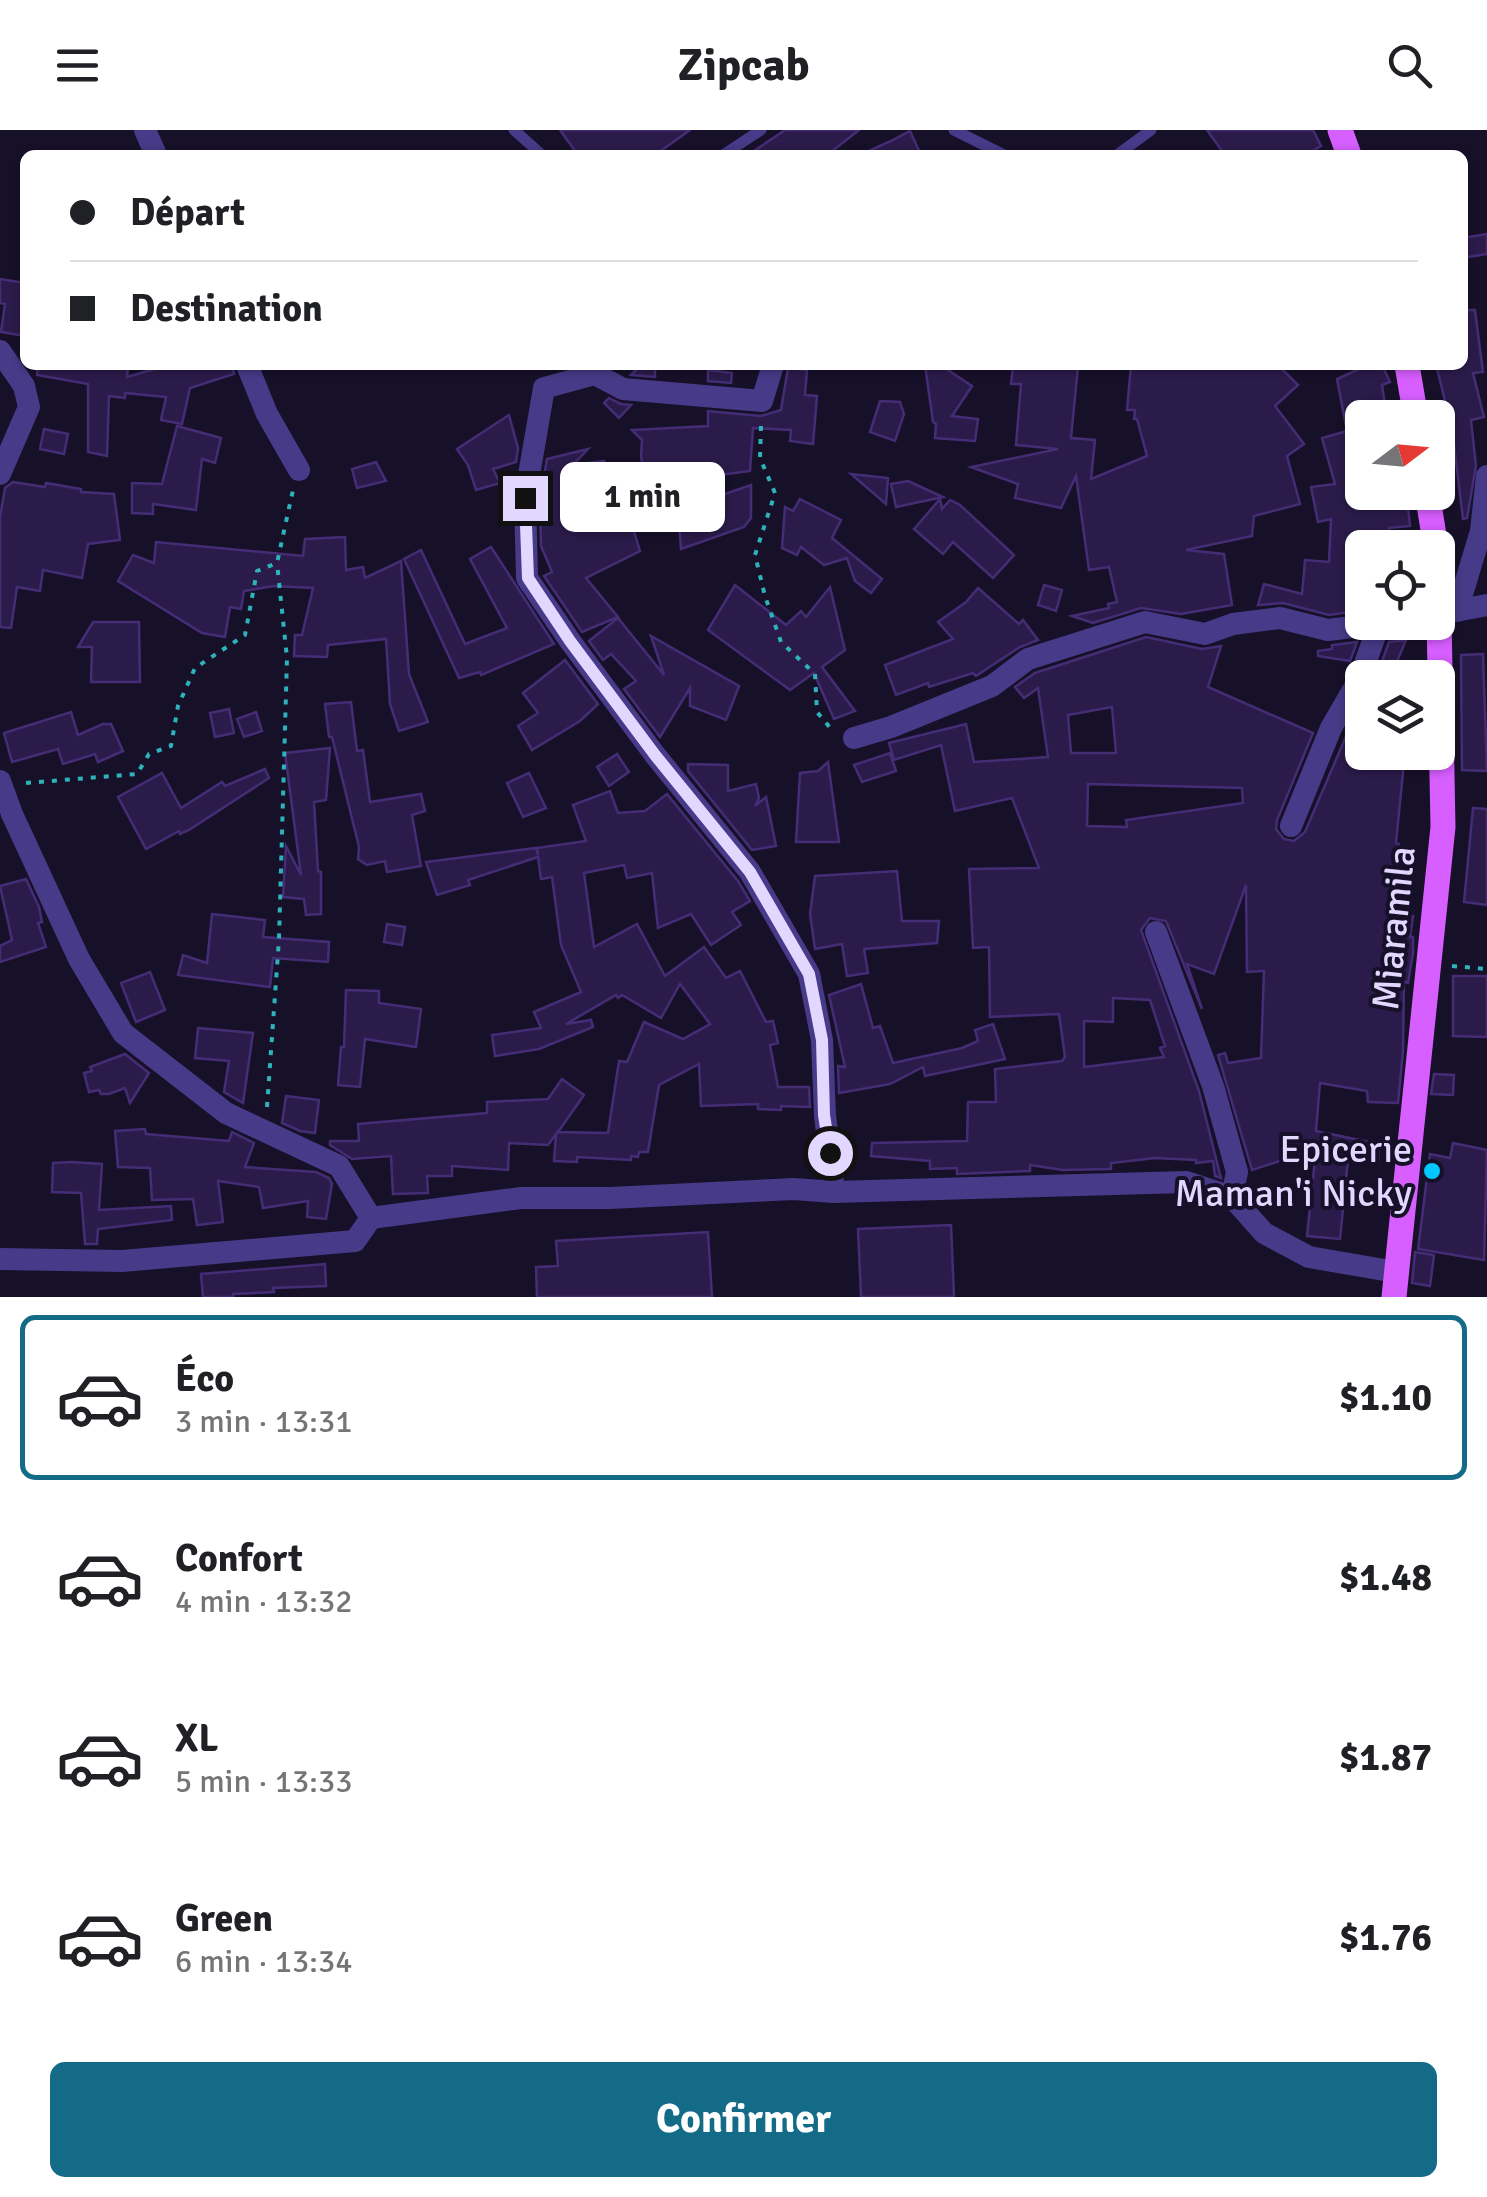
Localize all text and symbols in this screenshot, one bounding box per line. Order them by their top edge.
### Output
icon: menu [50,38,105,93]
text: Zipcab [677,38,810,93]
icon: search [1382,38,1437,93]
text: Départ [130,189,245,236]
text: Destination [130,285,323,332]
north arrow [1345,400,1455,510]
map controls [1345,400,1455,770]
callout: 1 min [560,463,725,533]
route end [503,476,548,521]
text: 1 min [604,477,681,516]
button: locate [1345,530,1455,640]
button: layers [1345,660,1455,770]
street label: Miaramila [1362,844,1426,1012]
place label: Epicerie Maman'i Nicky [1174,1126,1412,1217]
route start [808,1131,853,1176]
marker: Epicerie Maman'i Nicky [1421,1160,1443,1182]
icon: car [55,1353,145,1443]
text: Éco [175,1355,234,1402]
text: $1.10 [1339,1374,1432,1421]
text: 3 min · 13:31 [175,1402,353,1441]
icon: car [55,1533,145,1623]
text: Confort [175,1535,303,1582]
text: $1.48 [1339,1554,1432,1601]
text: 4 min · 13:32 [175,1582,353,1621]
icon: car [55,1713,145,1803]
text: XL [175,1715,218,1762]
text: $1.87 [1339,1734,1432,1781]
text: 5 min · 13:33 [175,1762,353,1801]
icon: car [55,1893,145,1983]
text: Green [175,1895,273,1942]
text: $1.76 [1339,1914,1432,1961]
text: 6 min · 13:34 [175,1942,353,1981]
button: Confirmer [50,2062,1437,2177]

